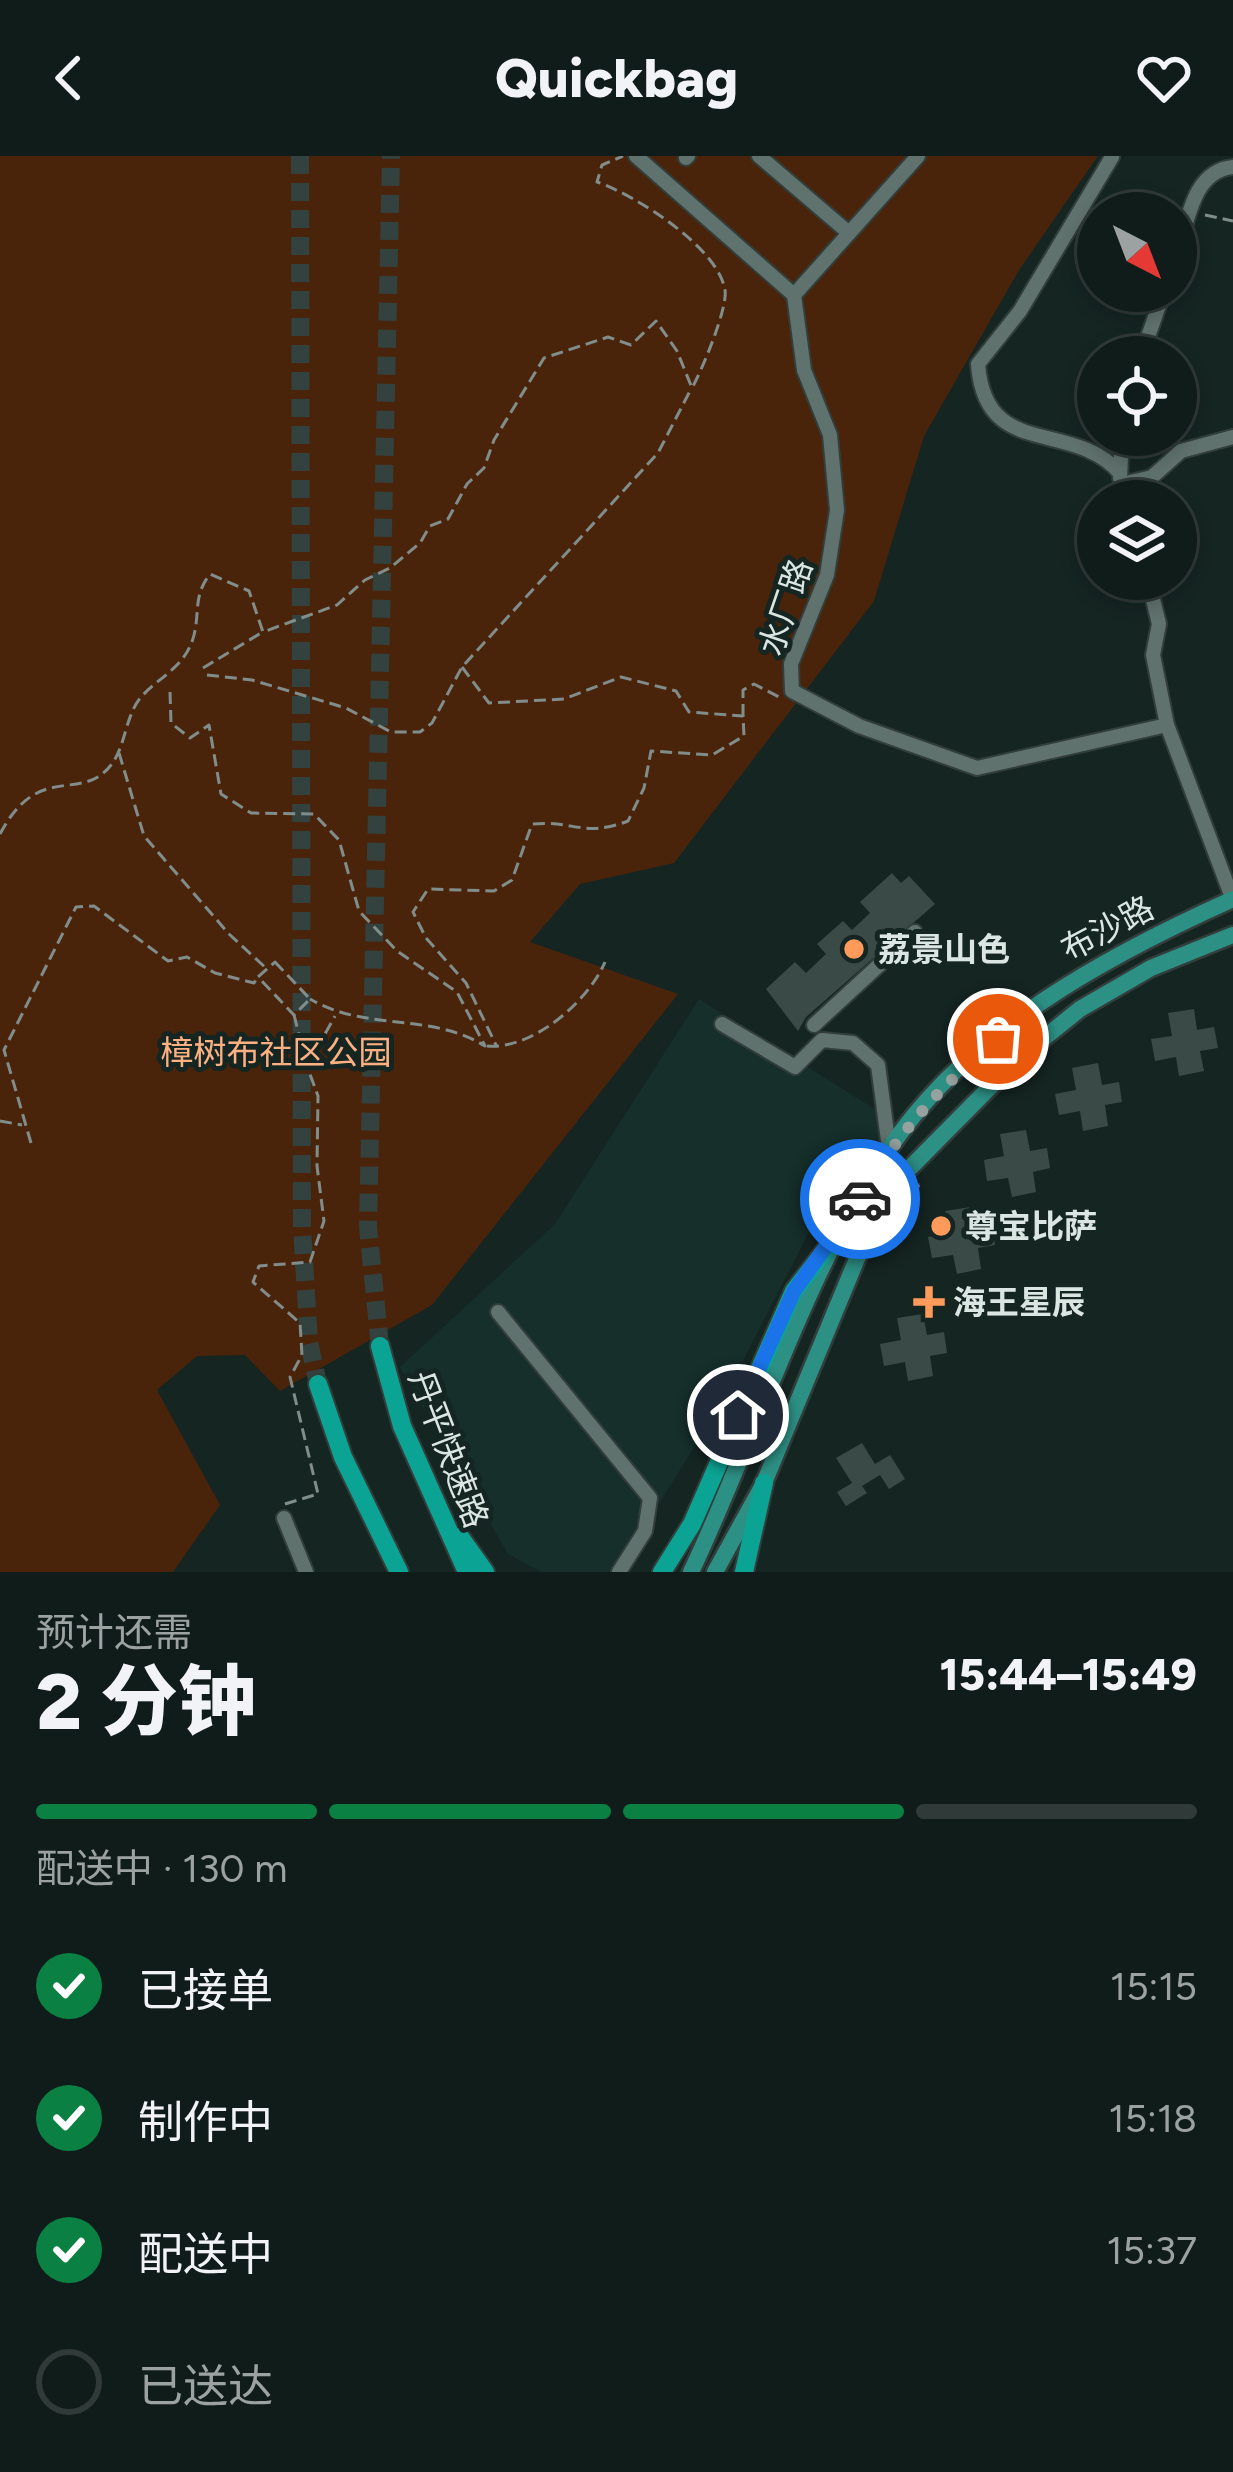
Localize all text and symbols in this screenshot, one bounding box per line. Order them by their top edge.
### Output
icon: back [36,45,102,111]
icon: heart [1131,45,1197,111]
text: Quickbag [495,46,738,111]
north arrow [1077,192,1197,312]
map controls [1077,192,1197,600]
button: locate [1077,336,1197,456]
button: layers [1077,480,1197,600]
street label: 水厂路 [751,554,820,660]
street label: 布沙路 [1054,888,1160,969]
place label: 荔景山色 [878,930,1010,969]
marker: 荔景山色 [841,936,867,962]
pin [947,988,1049,1090]
icon: bag [965,1006,1031,1072]
park label: 樟树布社区公园 [161,1033,392,1072]
courier [800,1139,920,1259]
icon: car [827,1166,893,1232]
place label: 尊宝比萨 [965,1207,1097,1246]
marker: 尊宝比萨 [928,1213,954,1239]
place label: 海王星辰 [953,1283,1085,1322]
marker: 海王星辰 [916,1289,942,1315]
pin [687,1364,789,1466]
street label: 丹平快速路 [401,1365,496,1533]
icon: home [705,1382,771,1448]
text: 预计还需 [36,1609,192,1656]
text: 15:44–15:49 [940,1647,1197,1701]
text: 2 分钟 [36,1655,256,1749]
text: 配送中 · 130 m [36,1845,287,1892]
icon: check [36,1953,102,2019]
text: 已接单 [138,1963,273,2017]
text: 15:15 [1110,1963,1197,2010]
icon: check [36,2085,102,2151]
text: 制作中 [138,2095,273,2149]
text: 15:18 [1109,2095,1197,2142]
icon: check [36,2217,102,2283]
text: 配送中 [138,2227,273,2281]
text: 15:37 [1106,2227,1197,2274]
text: 已送达 [138,2359,273,2413]

